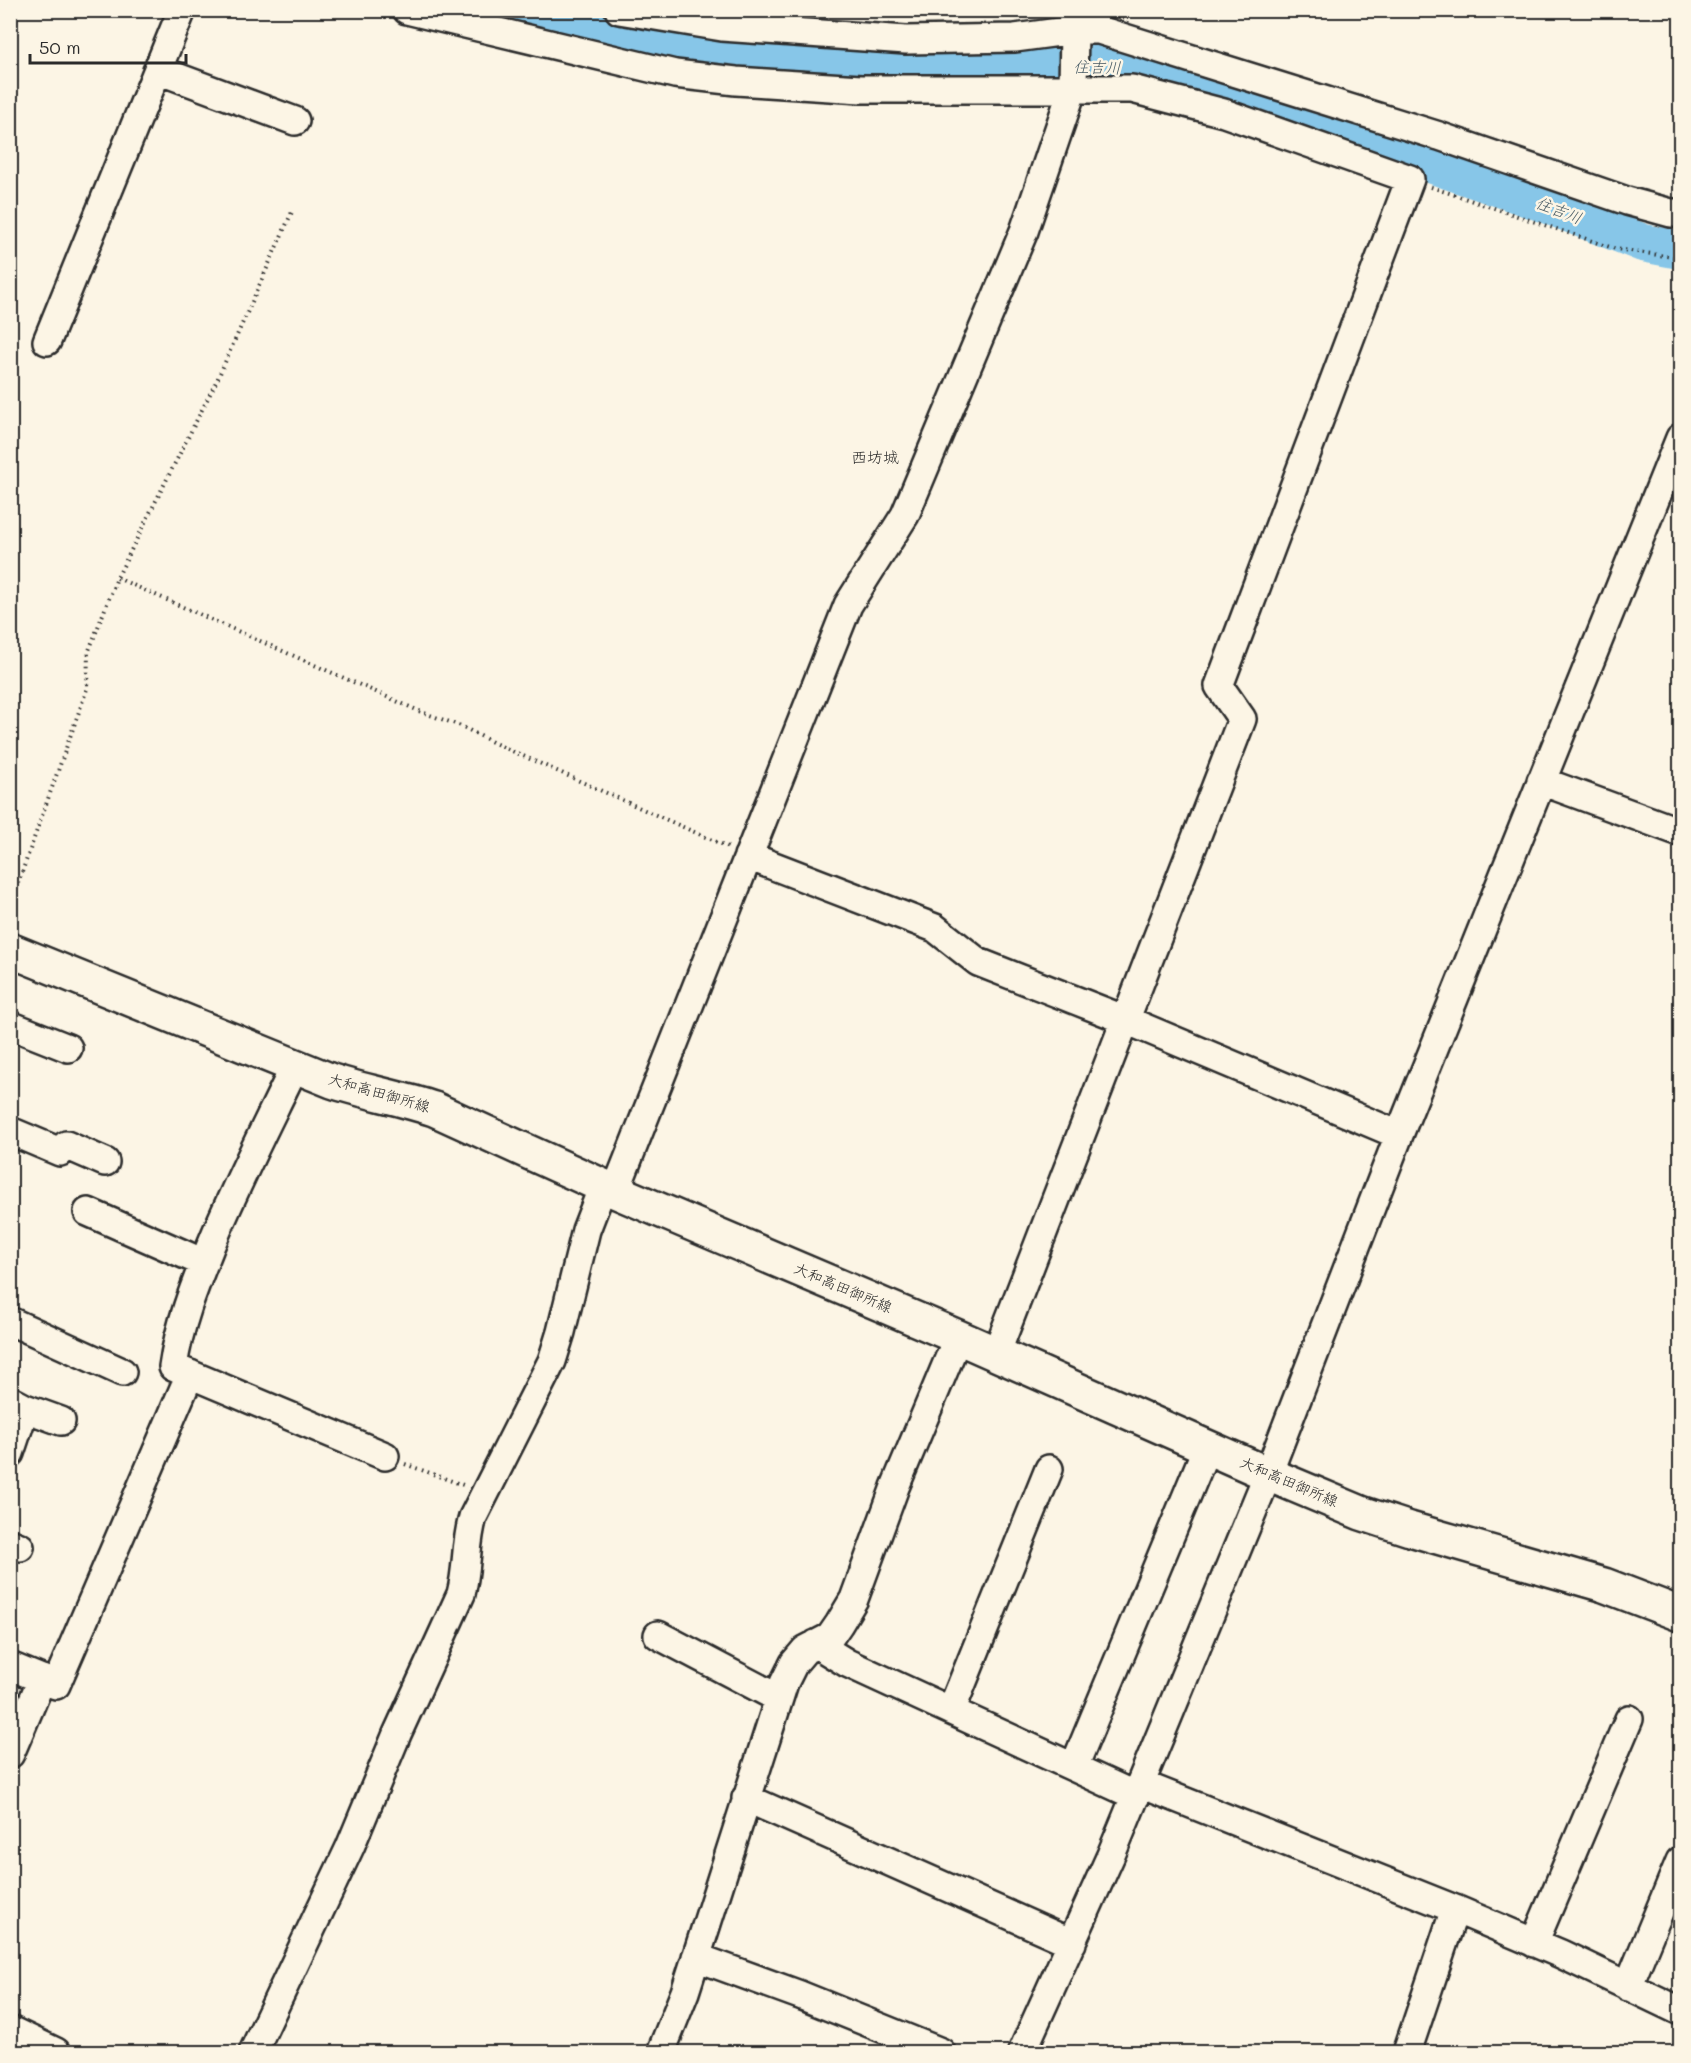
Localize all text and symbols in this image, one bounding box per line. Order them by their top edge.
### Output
scale bar [30,27,186,65]
text: 50 m [39,35,81,59]
water label: 住吉川 [1073,56,1121,77]
water label: 住吉川 [1533,191,1585,228]
district label: 西坊城 [851,446,899,467]
street label: 大和高田御所線 [326,1068,433,1116]
street label: 大和高田御所線 [791,1257,896,1317]
street label: 大和高田御所線 [1237,1451,1342,1511]

